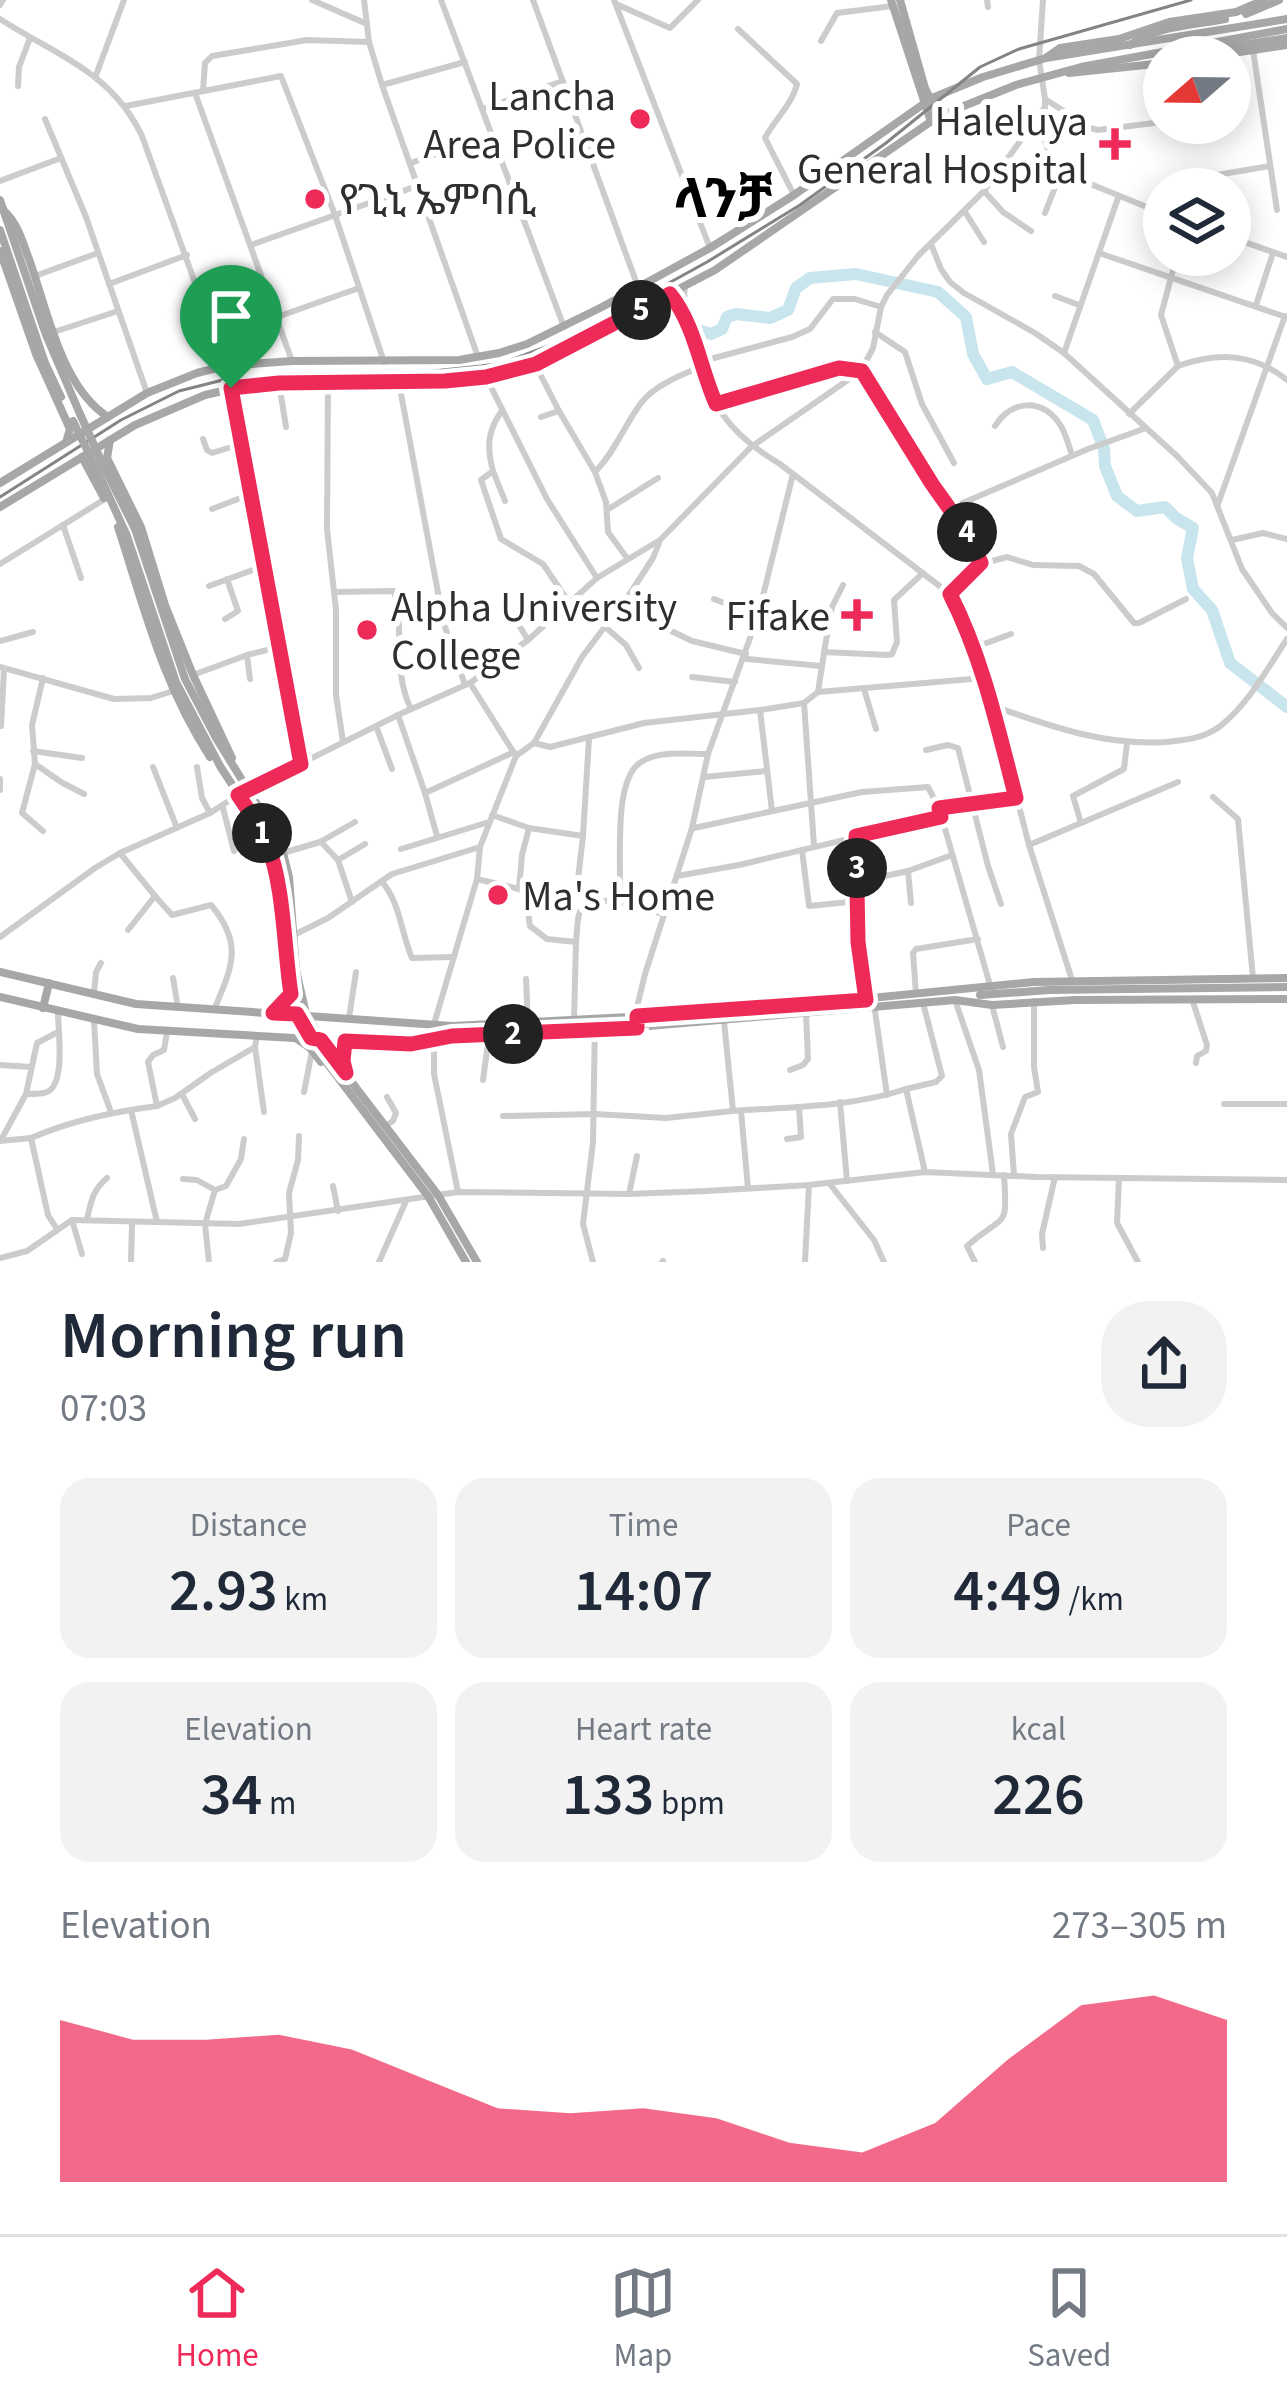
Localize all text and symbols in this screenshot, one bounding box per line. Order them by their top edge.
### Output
north arrow [1143,36,1251,144]
map controls [1143,36,1251,276]
place label: Lancha Area Police [424,67,616,175]
place label: Haleluya General Hospital [797,92,1088,200]
marker: Lancha Area Police [627,106,653,132]
marker: Haleluya General Hospital [1099,128,1131,160]
district label: ላንቻ [674,162,773,239]
button: layers [1143,168,1251,276]
place label: የጊኒ ኤምባሲ [339,171,536,231]
marker: የጊኒ ኤምባሲ [302,186,328,212]
pin [180,265,282,388]
pin: 5 [611,280,671,340]
icon: arrive [198,283,264,349]
text: 5 [632,286,650,333]
pin: 4 [937,502,997,562]
text: 4 [958,508,976,555]
place label: Alpha University College [391,578,677,686]
place label: Fifake [725,587,830,647]
marker: Fifake [841,599,873,631]
marker: Alpha University College [354,617,380,643]
pin: 1 [232,803,292,863]
text: 1 [253,809,271,856]
pin: 3 [827,838,887,898]
text: 3 [848,844,866,891]
place label: Ma's Home [522,867,715,927]
marker: Ma's Home [485,882,511,908]
pin: 2 [483,1004,543,1064]
text: 2 [504,1010,522,1057]
text: Morning run [60,1289,407,1383]
button: share [1101,1301,1227,1427]
text: 07:03 [60,1381,147,1437]
text: Distance [190,1502,307,1549]
text: Time [609,1502,678,1549]
text: Pace [1006,1502,1071,1549]
text: 2.93 [169,1549,278,1634]
text: 14:07 [574,1549,713,1634]
text: 4:49 [953,1549,1062,1634]
text: km [278,1576,328,1623]
text: /km [1062,1576,1124,1623]
text: Elevation [184,1706,313,1753]
text: Heart rate [575,1706,712,1753]
text: kcal [1011,1706,1066,1753]
text: 34 [201,1753,262,1838]
text: 133 [562,1753,654,1838]
text: 226 [992,1753,1085,1838]
text: m [262,1780,296,1827]
text: bpm [654,1780,725,1827]
text: Elevation [60,1898,212,1954]
text: 273–305 m [1052,1898,1227,1954]
tab: Home [176,2260,259,2379]
tab: Map [610,2260,676,2379]
tab: Saved [1027,2260,1111,2379]

